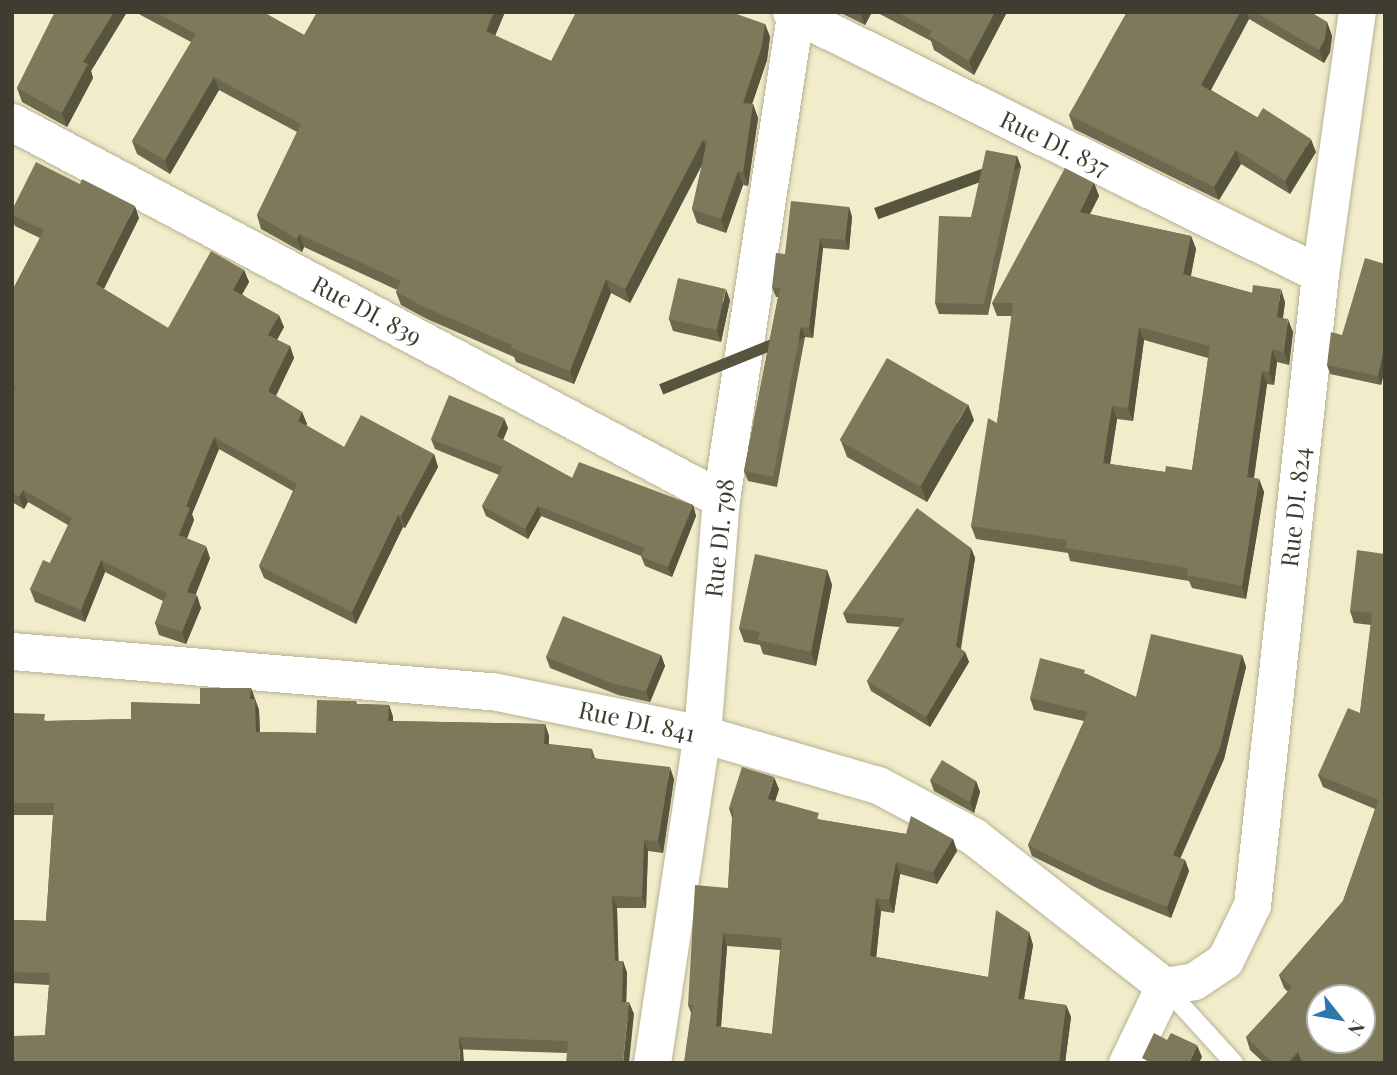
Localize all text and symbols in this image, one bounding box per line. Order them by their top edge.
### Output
street label: Rue DI. 837 [996,104,1114,182]
street label: Rue DI. 839 [307,269,427,351]
street label: Rue DI. 824 [1274,445,1316,569]
street label: Rue DI. 798 [698,477,740,599]
street label: Rue DI. 841 [576,695,698,747]
north arrow [1306,984,1376,1054]
text: N [1343,1016,1372,1041]

